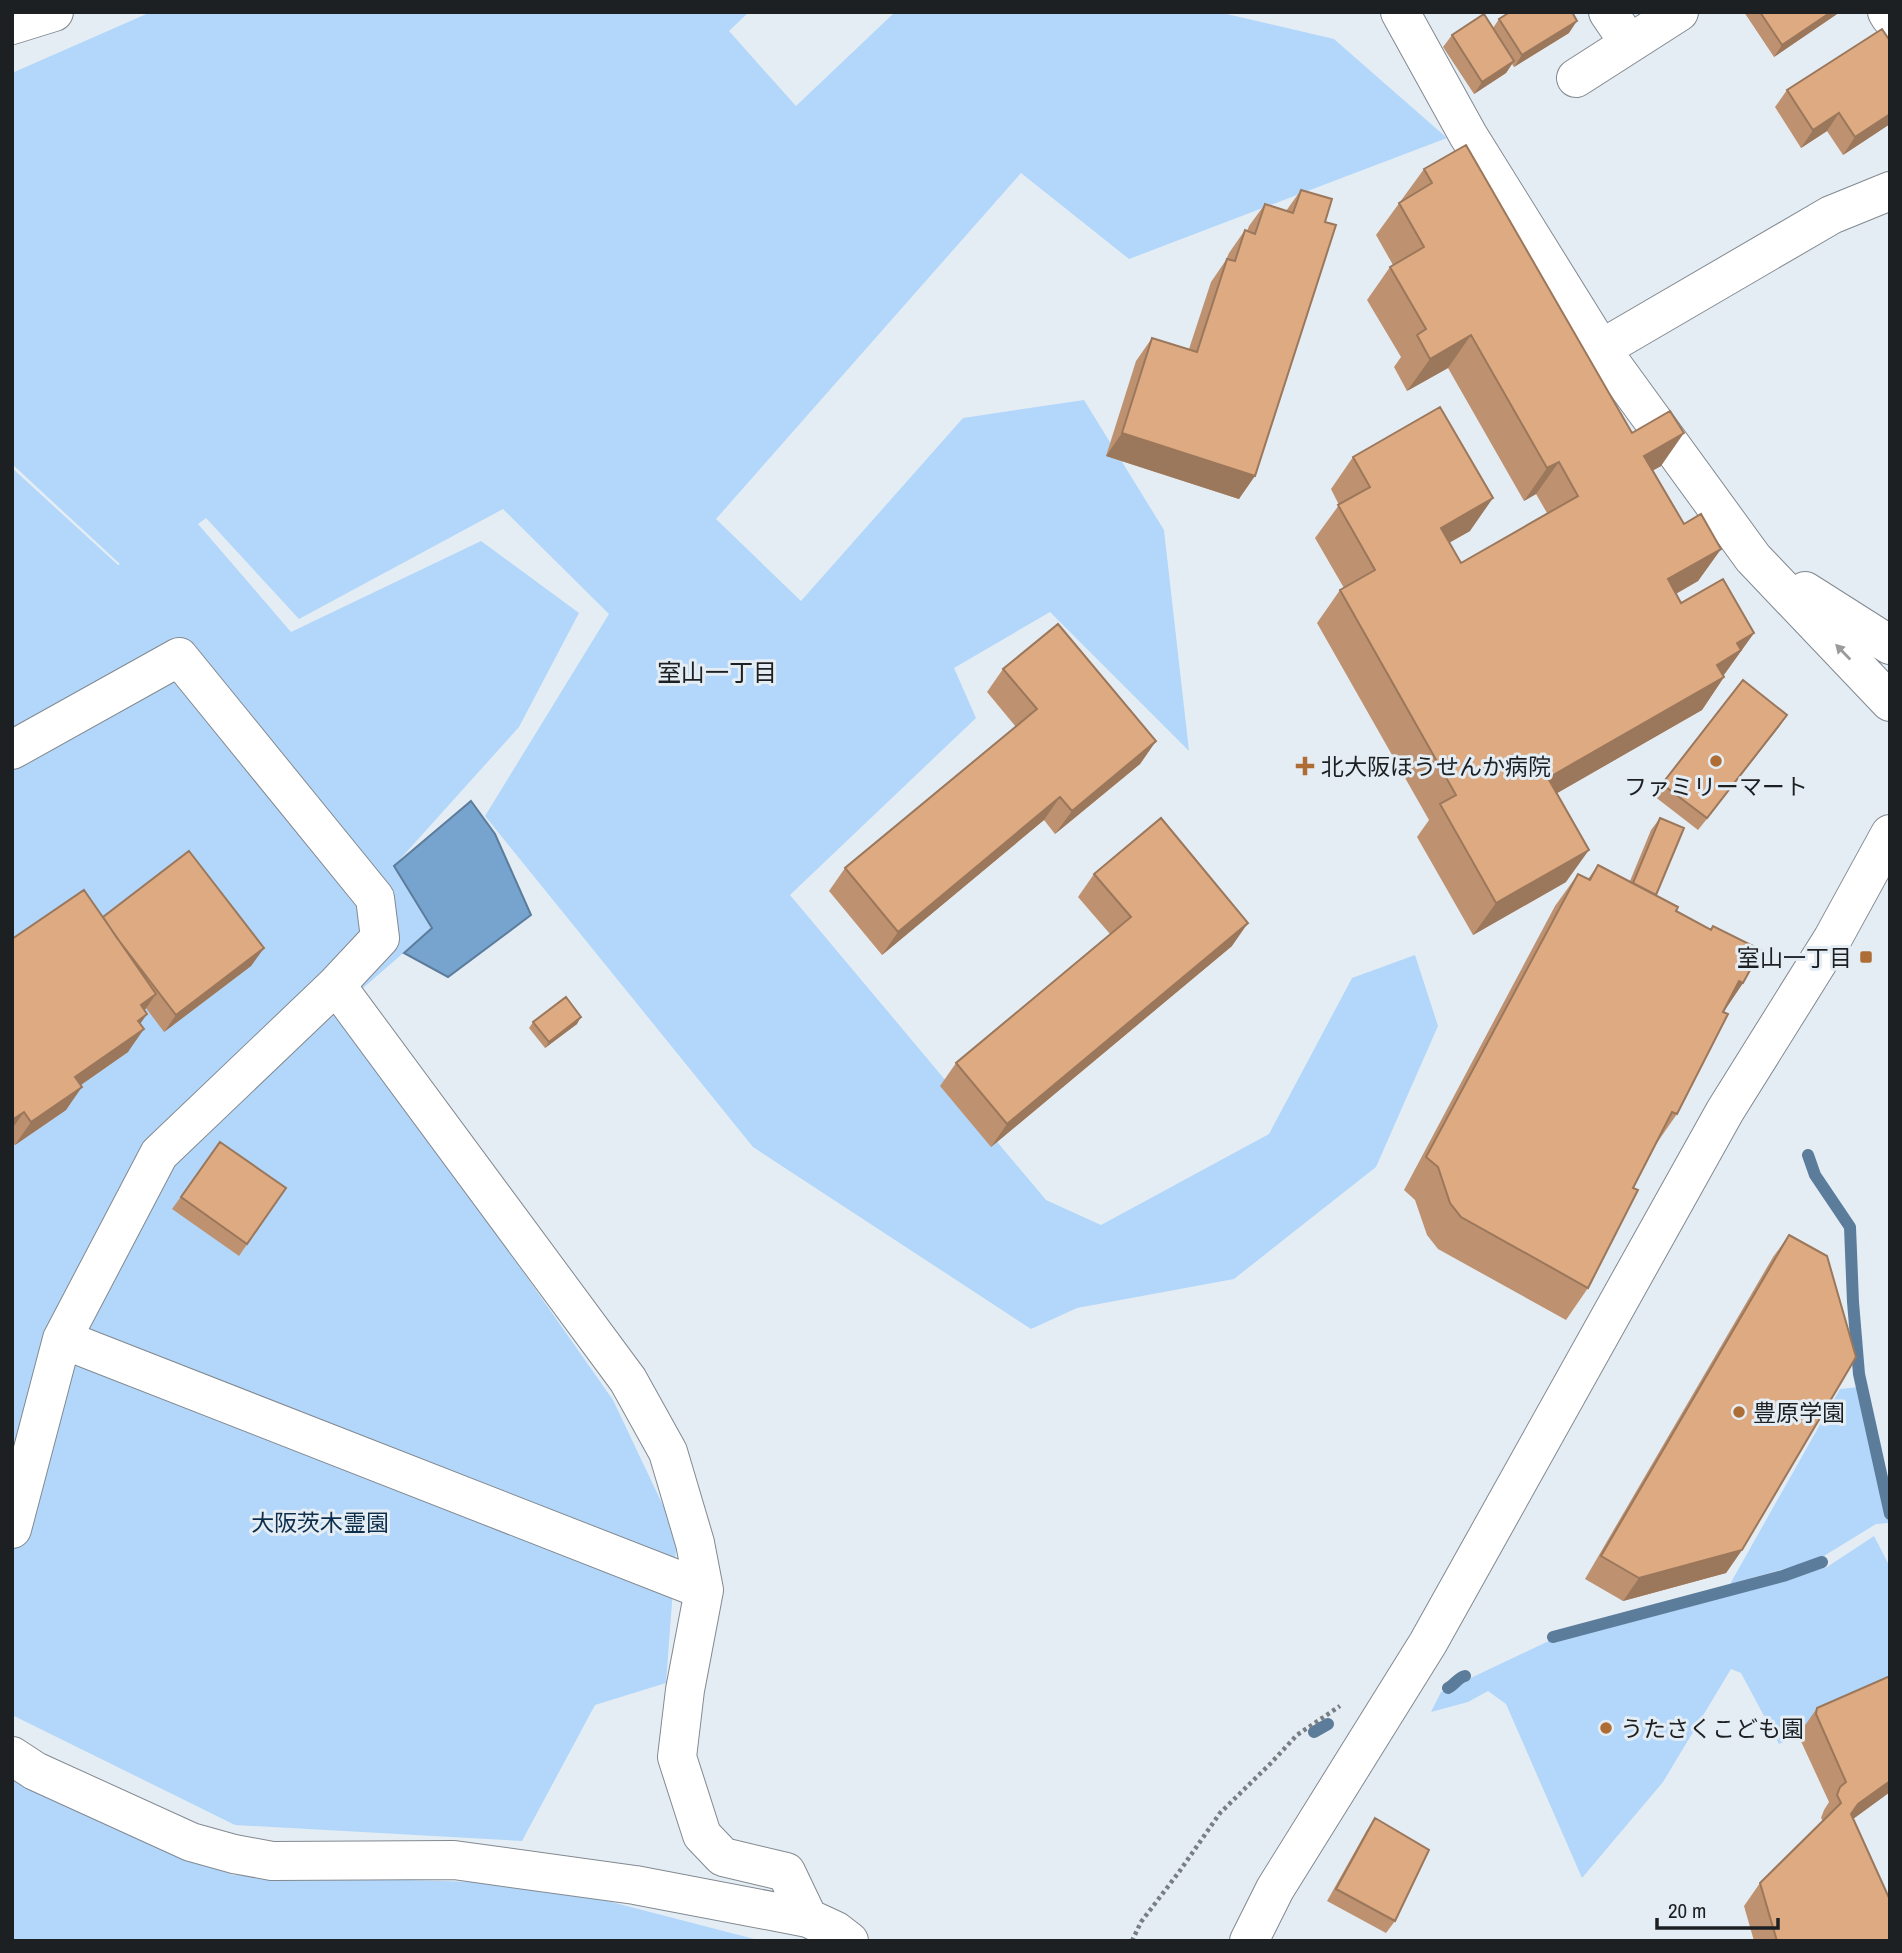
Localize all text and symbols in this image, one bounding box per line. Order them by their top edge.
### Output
one-way arrow [1835,644,1851,661]
district label: 室山一丁目 [657,656,777,688]
place label: 北大阪ほうせんか病院 [1321,751,1551,782]
marker: ファミリーマート [1708,753,1724,769]
marker: 北大阪ほうせんか病院 [1295,756,1315,776]
place label: ファミリーマート [1624,771,1808,802]
place label: 室山一丁目 [1737,942,1852,973]
marker: 室山一丁目 [1858,949,1874,965]
place label: 豊原学園 [1753,1397,1845,1428]
marker: 豊原学園 [1731,1404,1747,1420]
park label: 大阪茨木霊園 [251,1507,389,1538]
place label: うたさくこども園 [1620,1713,1804,1744]
marker: うたさくこども園 [1598,1720,1614,1736]
scale bar [1657,1886,1778,1930]
text: 20 m [1668,1896,1706,1925]

